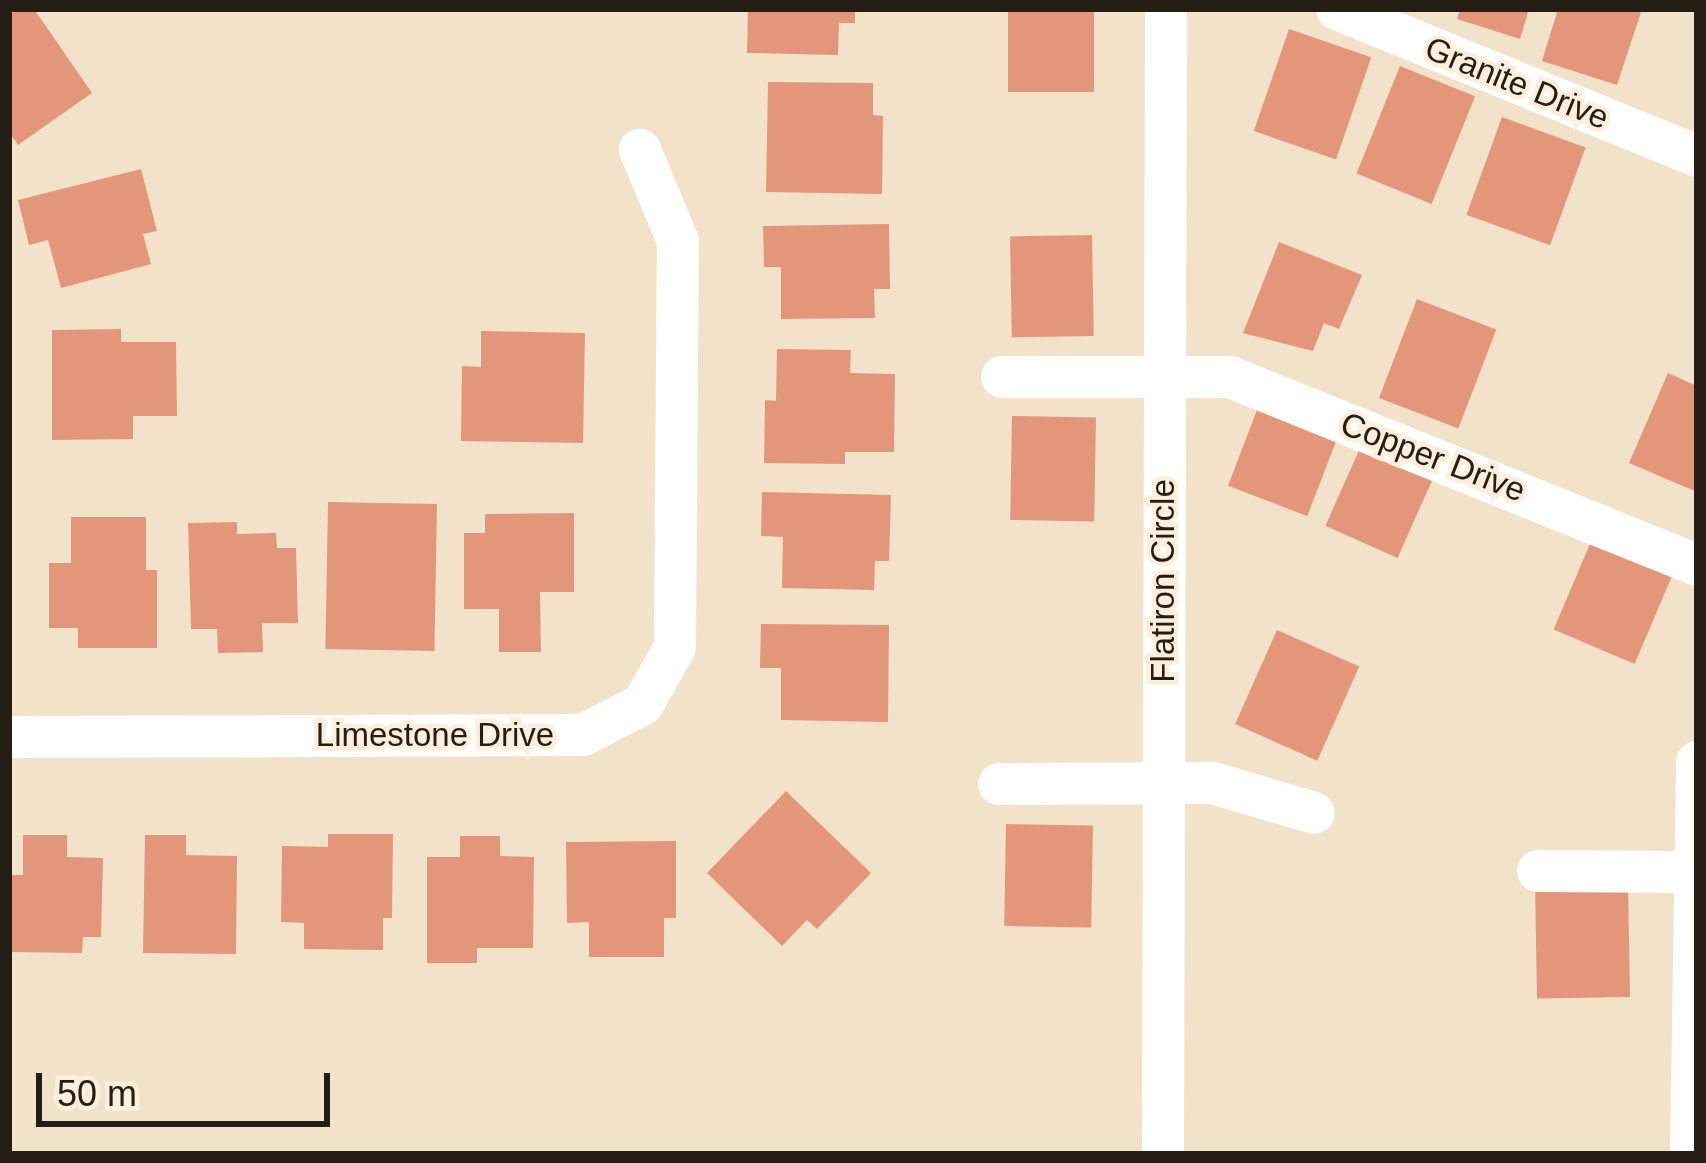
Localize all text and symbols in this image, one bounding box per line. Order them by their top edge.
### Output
street label: Granite Drive [1419,28,1615,138]
street label: Copper Drive [1335,404,1531,510]
street label: Flatiron Circle [1143,479,1183,683]
street label: Limestone Drive [316,715,554,755]
scale bar [42,1049,336,1123]
text: 50 m [57,1073,137,1114]

